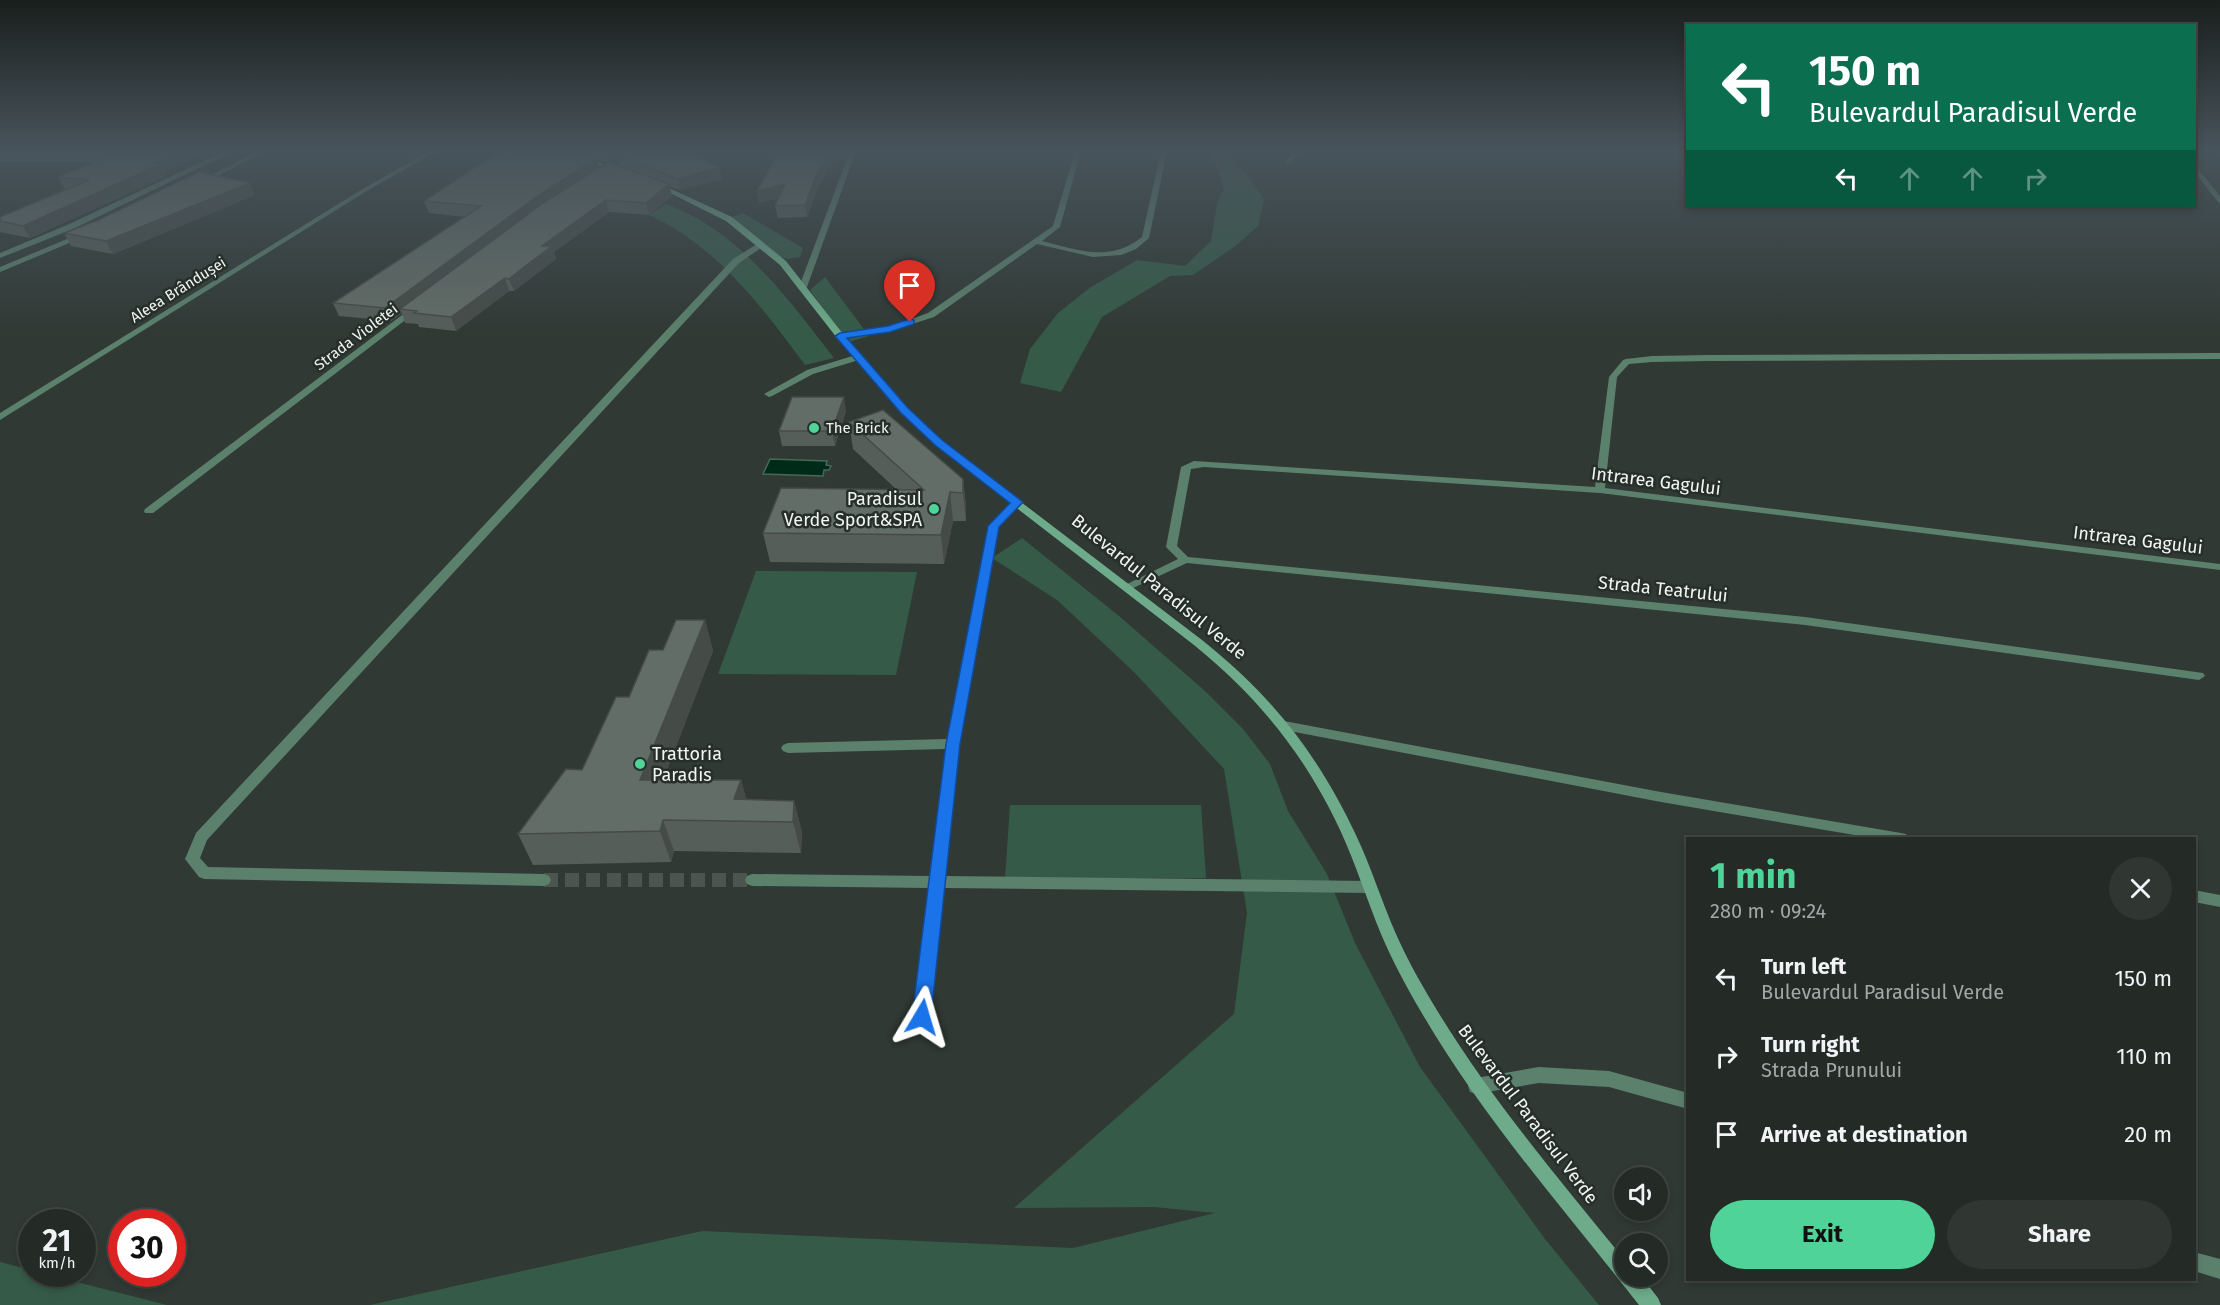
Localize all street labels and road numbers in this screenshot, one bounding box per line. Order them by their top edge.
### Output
street label: Aleea Brândușei [127,253,230,328]
street label: Strada Violetei [311,300,401,374]
street label: Intrarea Gagului [1590,462,1722,500]
street label: Bulevardul Paradisul Verde [1067,510,1251,664]
street label: Intrarea Gagului [2072,521,2204,559]
street label: Strada Teatrului [1597,571,1729,607]
street label: Bulevardul Paradisul Verde [1453,1020,1603,1208]

